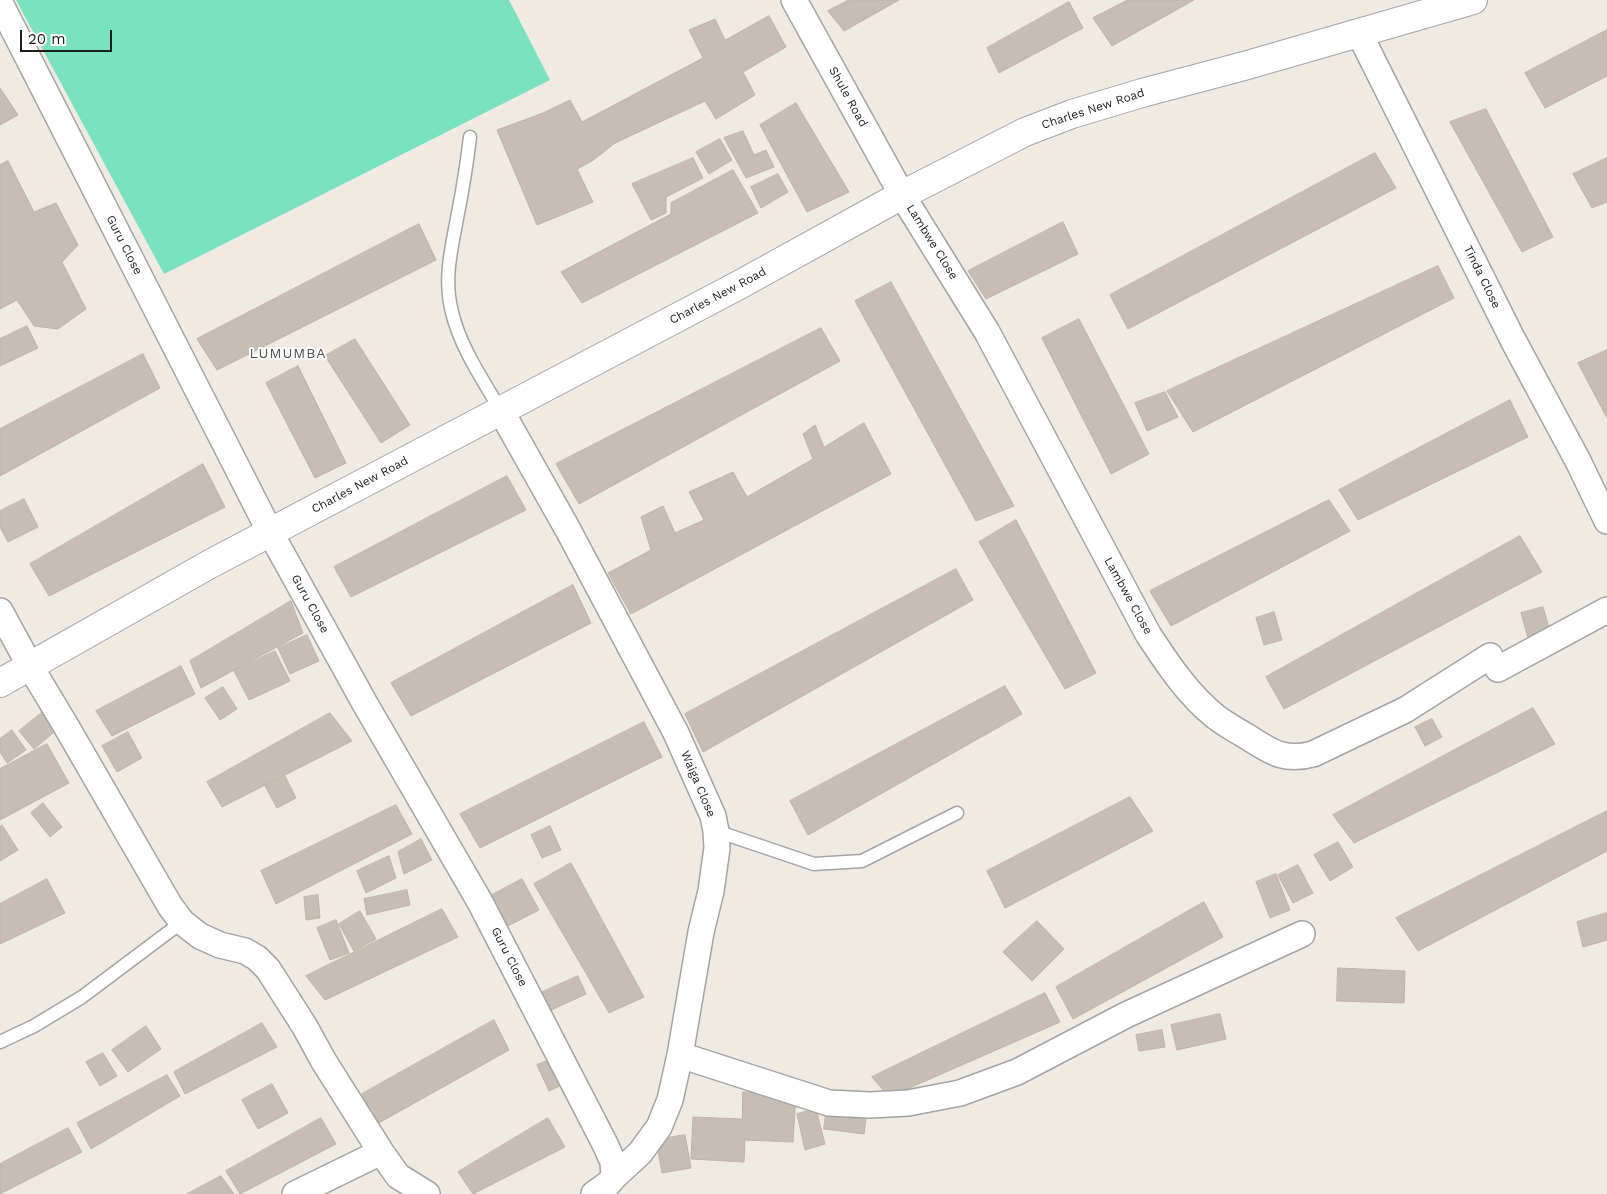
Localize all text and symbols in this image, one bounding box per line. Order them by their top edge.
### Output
scale bar [22,20,115,52]
text: 20 m [28,30,66,48]
street label: Shule Road [826,64,870,130]
street label: Charles New Road [1040,86,1146,132]
street label: Lambwe Close [903,202,961,282]
street label: Guru Close [103,213,145,277]
street label: Tinda Close [1461,243,1503,311]
street label: Charles New Road [667,264,769,328]
district label: LUMUMBA [249,346,327,362]
street label: Charles New Road [309,453,411,517]
street label: Lambwe Close [1101,555,1155,637]
street label: Guru Close [288,572,332,636]
street label: Waiga Close [678,749,718,819]
street label: Guru Close [488,925,530,989]

